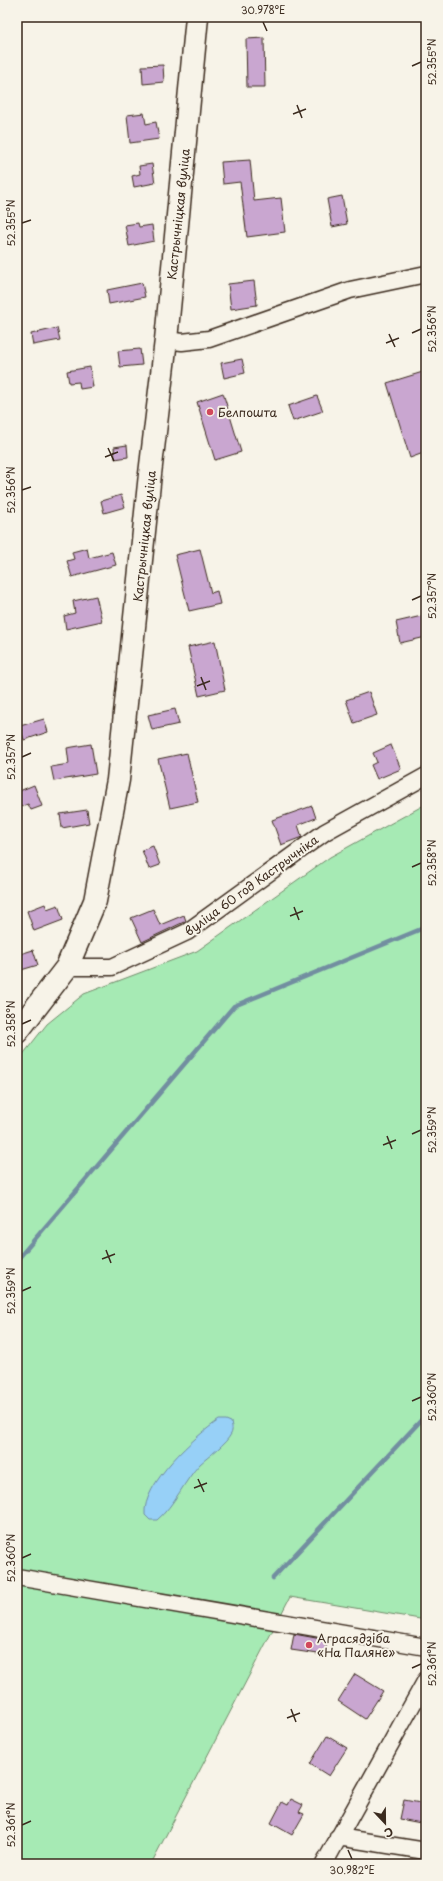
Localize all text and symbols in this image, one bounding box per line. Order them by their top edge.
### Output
text: 30.978°E [241,2,285,17]
text: 52.355°N [424,38,439,86]
street label: Кастрычніцкая вуліца [162,147,194,281]
text: 52.355°N [3,199,18,247]
text: 52.356°N [424,305,439,353]
place label: Белпошта [218,403,277,421]
marker: Белпошта [205,407,215,417]
text: 52.356°N [3,466,18,514]
street label: Кастрычніцкая вуліца [128,469,160,603]
text: 52.357°N [424,573,439,619]
text: 52.357°N [3,734,18,780]
street label: вуліца 60 год Кастрычніка [180,830,322,940]
text: 52.358°N [424,839,439,886]
text: 52.358°N [3,1000,18,1047]
text: 52.359°N [424,1106,439,1153]
text: 52.359°N [3,1267,18,1314]
text: 52.360°N [424,1372,439,1421]
text: 52.360°N [3,1533,18,1582]
place label: Аграсядзіба «На Паляне» [317,1629,395,1661]
marker: Аграсядзіба «На Паляне» [304,1640,314,1650]
text: 52.361°N [424,1641,439,1687]
text: 52.361°N [3,1802,18,1848]
north arrow [365,1803,405,1843]
text: С [382,1823,396,1842]
text: 30.982°E [329,1862,375,1877]

